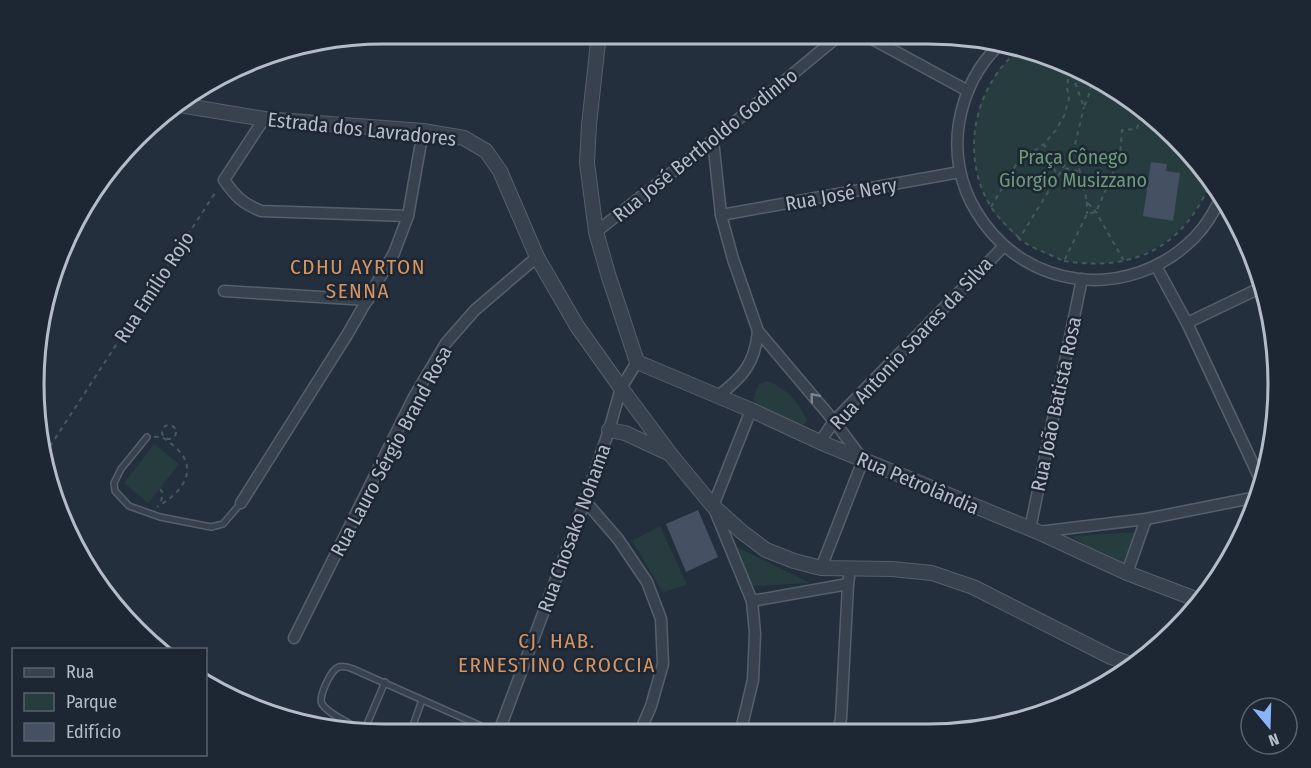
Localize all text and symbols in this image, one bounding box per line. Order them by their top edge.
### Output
street label: Rua José Bertholdo Godinho [608,63,802,227]
street label: Estrada dos Lavradores [266,107,458,151]
park label: Praça Cônego Giorgio Musizzano [999,145,1147,192]
street label: Rua José Nery [783,172,899,216]
street label: Rua Emílio Rojo [109,227,199,347]
street label: Rua Antonio Soares da Silva [825,252,997,434]
district label: CDHU AYRTON SENNA [290,254,426,304]
street label: Rua João Batista Rosa [1026,315,1086,493]
street label: Rua Lauro Sérgio Brand Rosa [325,342,457,560]
one-way arrow [810,393,821,404]
street label: Rua Chosako Nohama [532,440,616,616]
street label: Rua Petrolândia [853,447,983,519]
district label: CJ. HAB. ERNESTINO CROCCIA [458,628,656,678]
legend [12,648,207,756]
text: Rua [66,661,94,683]
text: Parque [66,691,117,713]
north arrow [1239,696,1299,756]
text: Edifício [66,721,121,743]
text: N [1266,729,1281,750]

